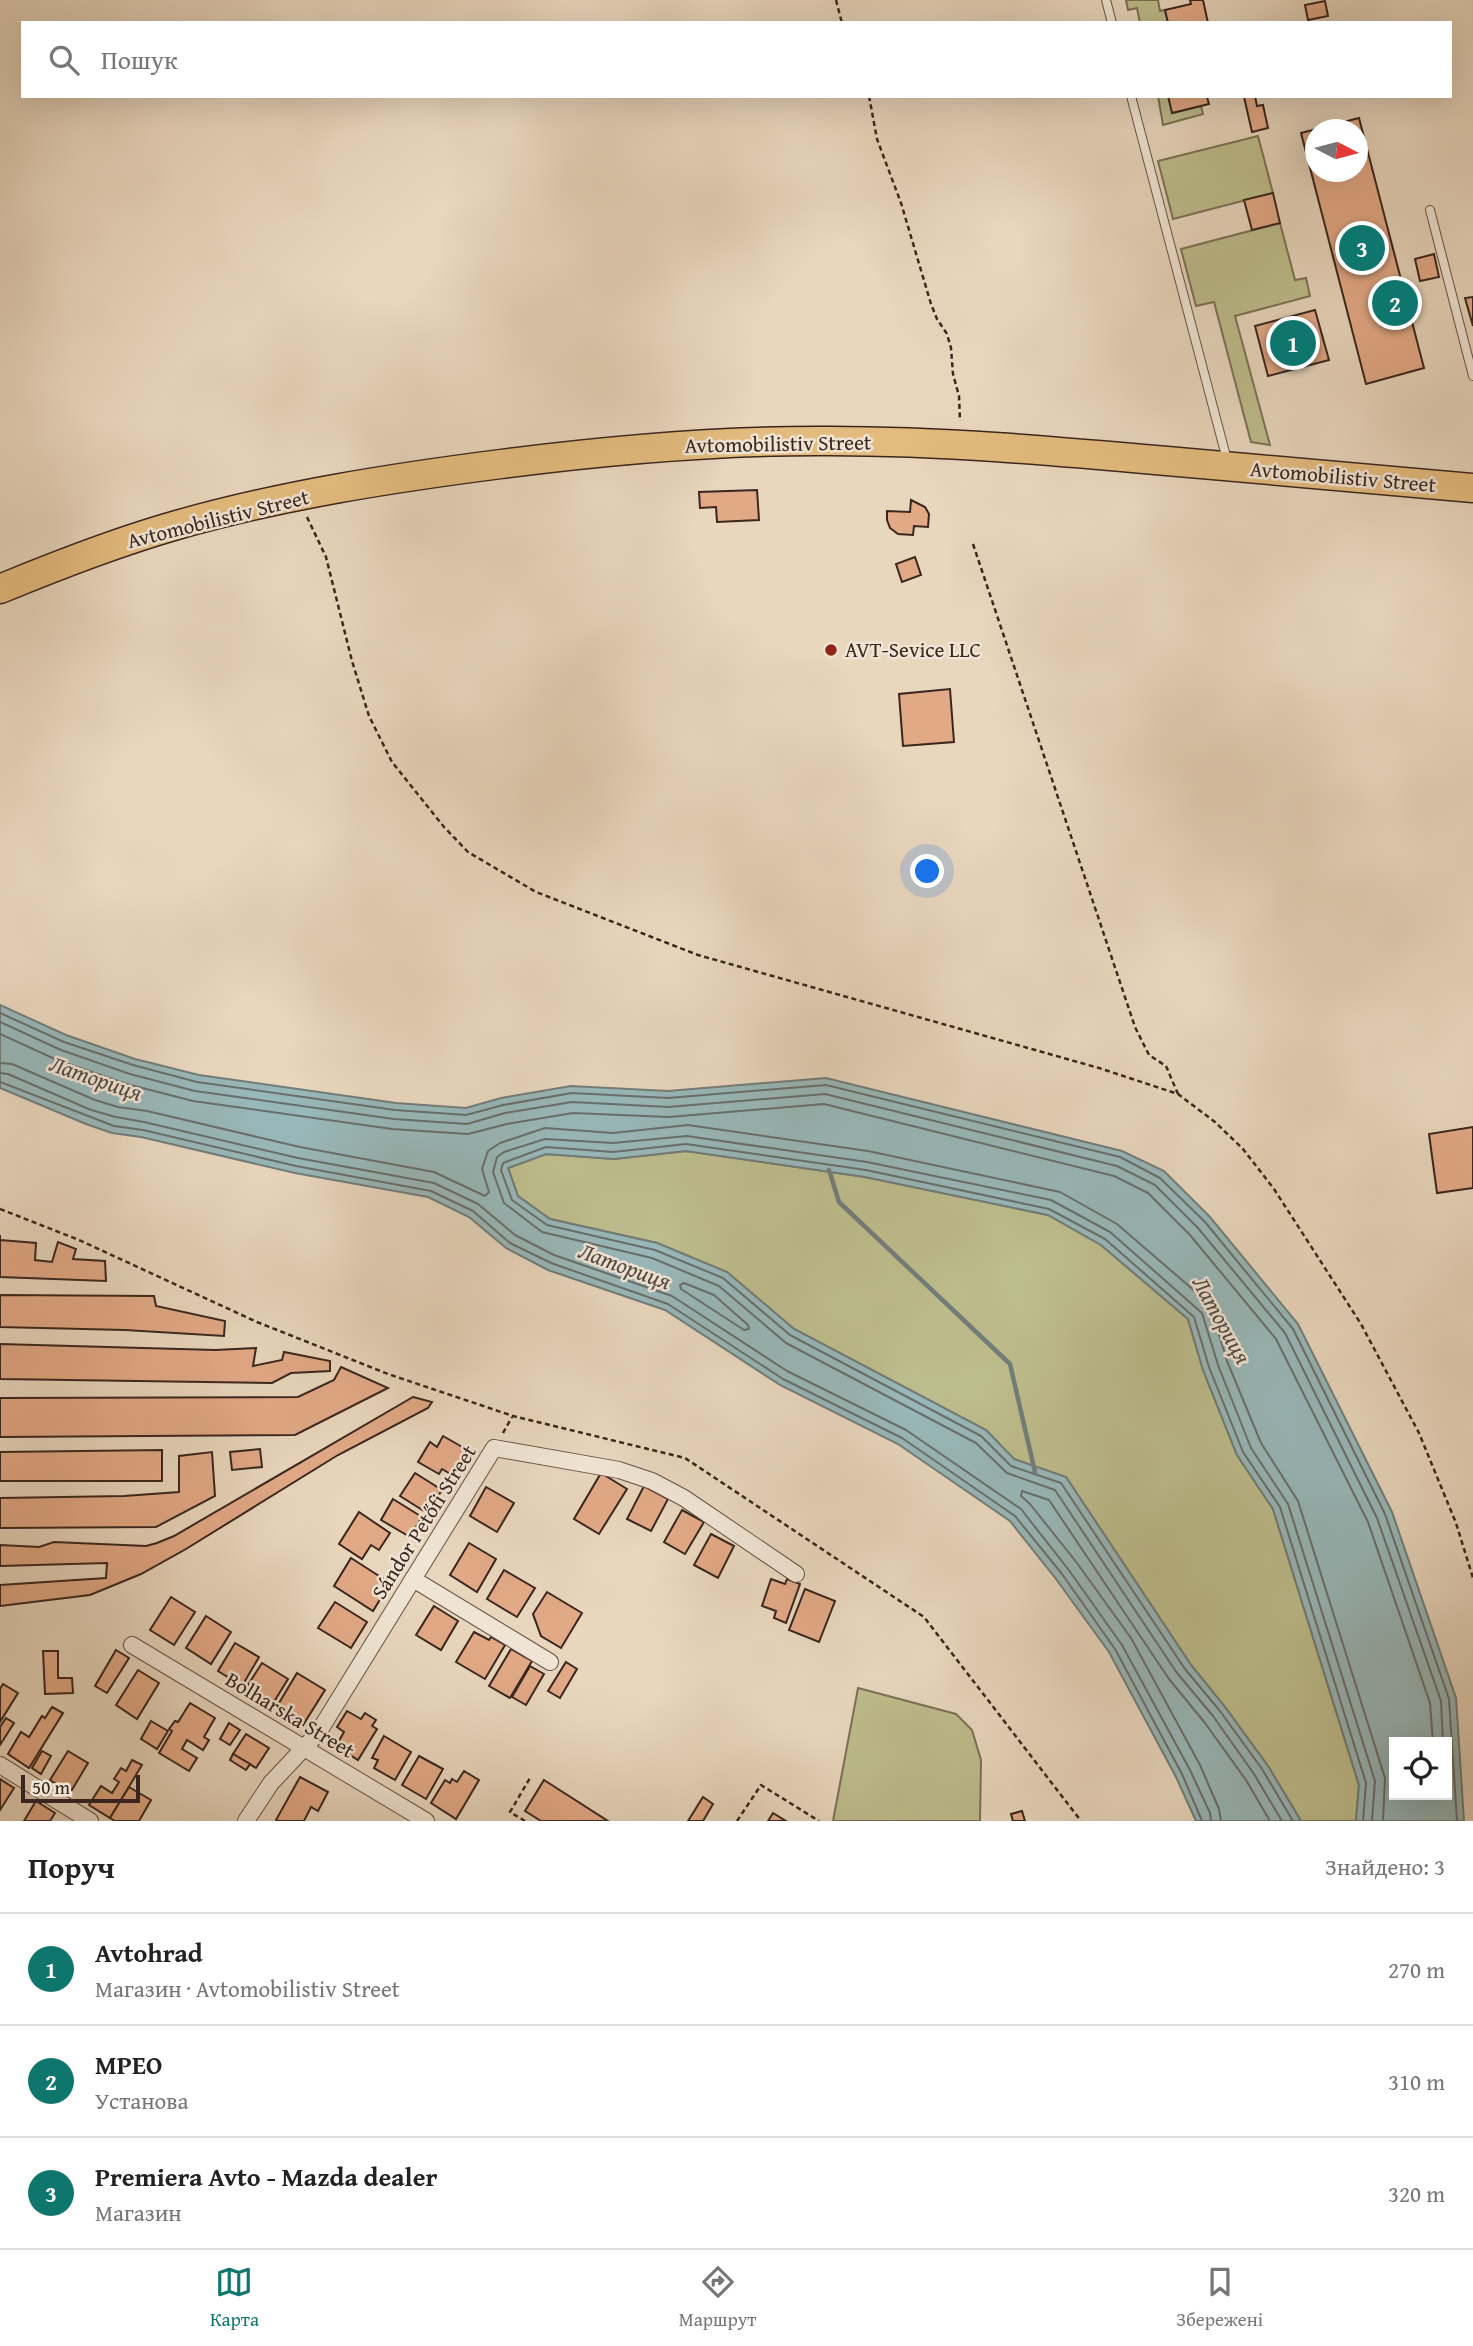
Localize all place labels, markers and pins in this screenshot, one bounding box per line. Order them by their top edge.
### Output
pin: 3 [1339,222,1385,274]
pin: 2 [1372,277,1418,329]
pin: 1 [1270,317,1316,369]
place label: AVT-Sevice LLC [845,634,981,665]
marker: AVT-Sevice LLC [823,642,839,658]

